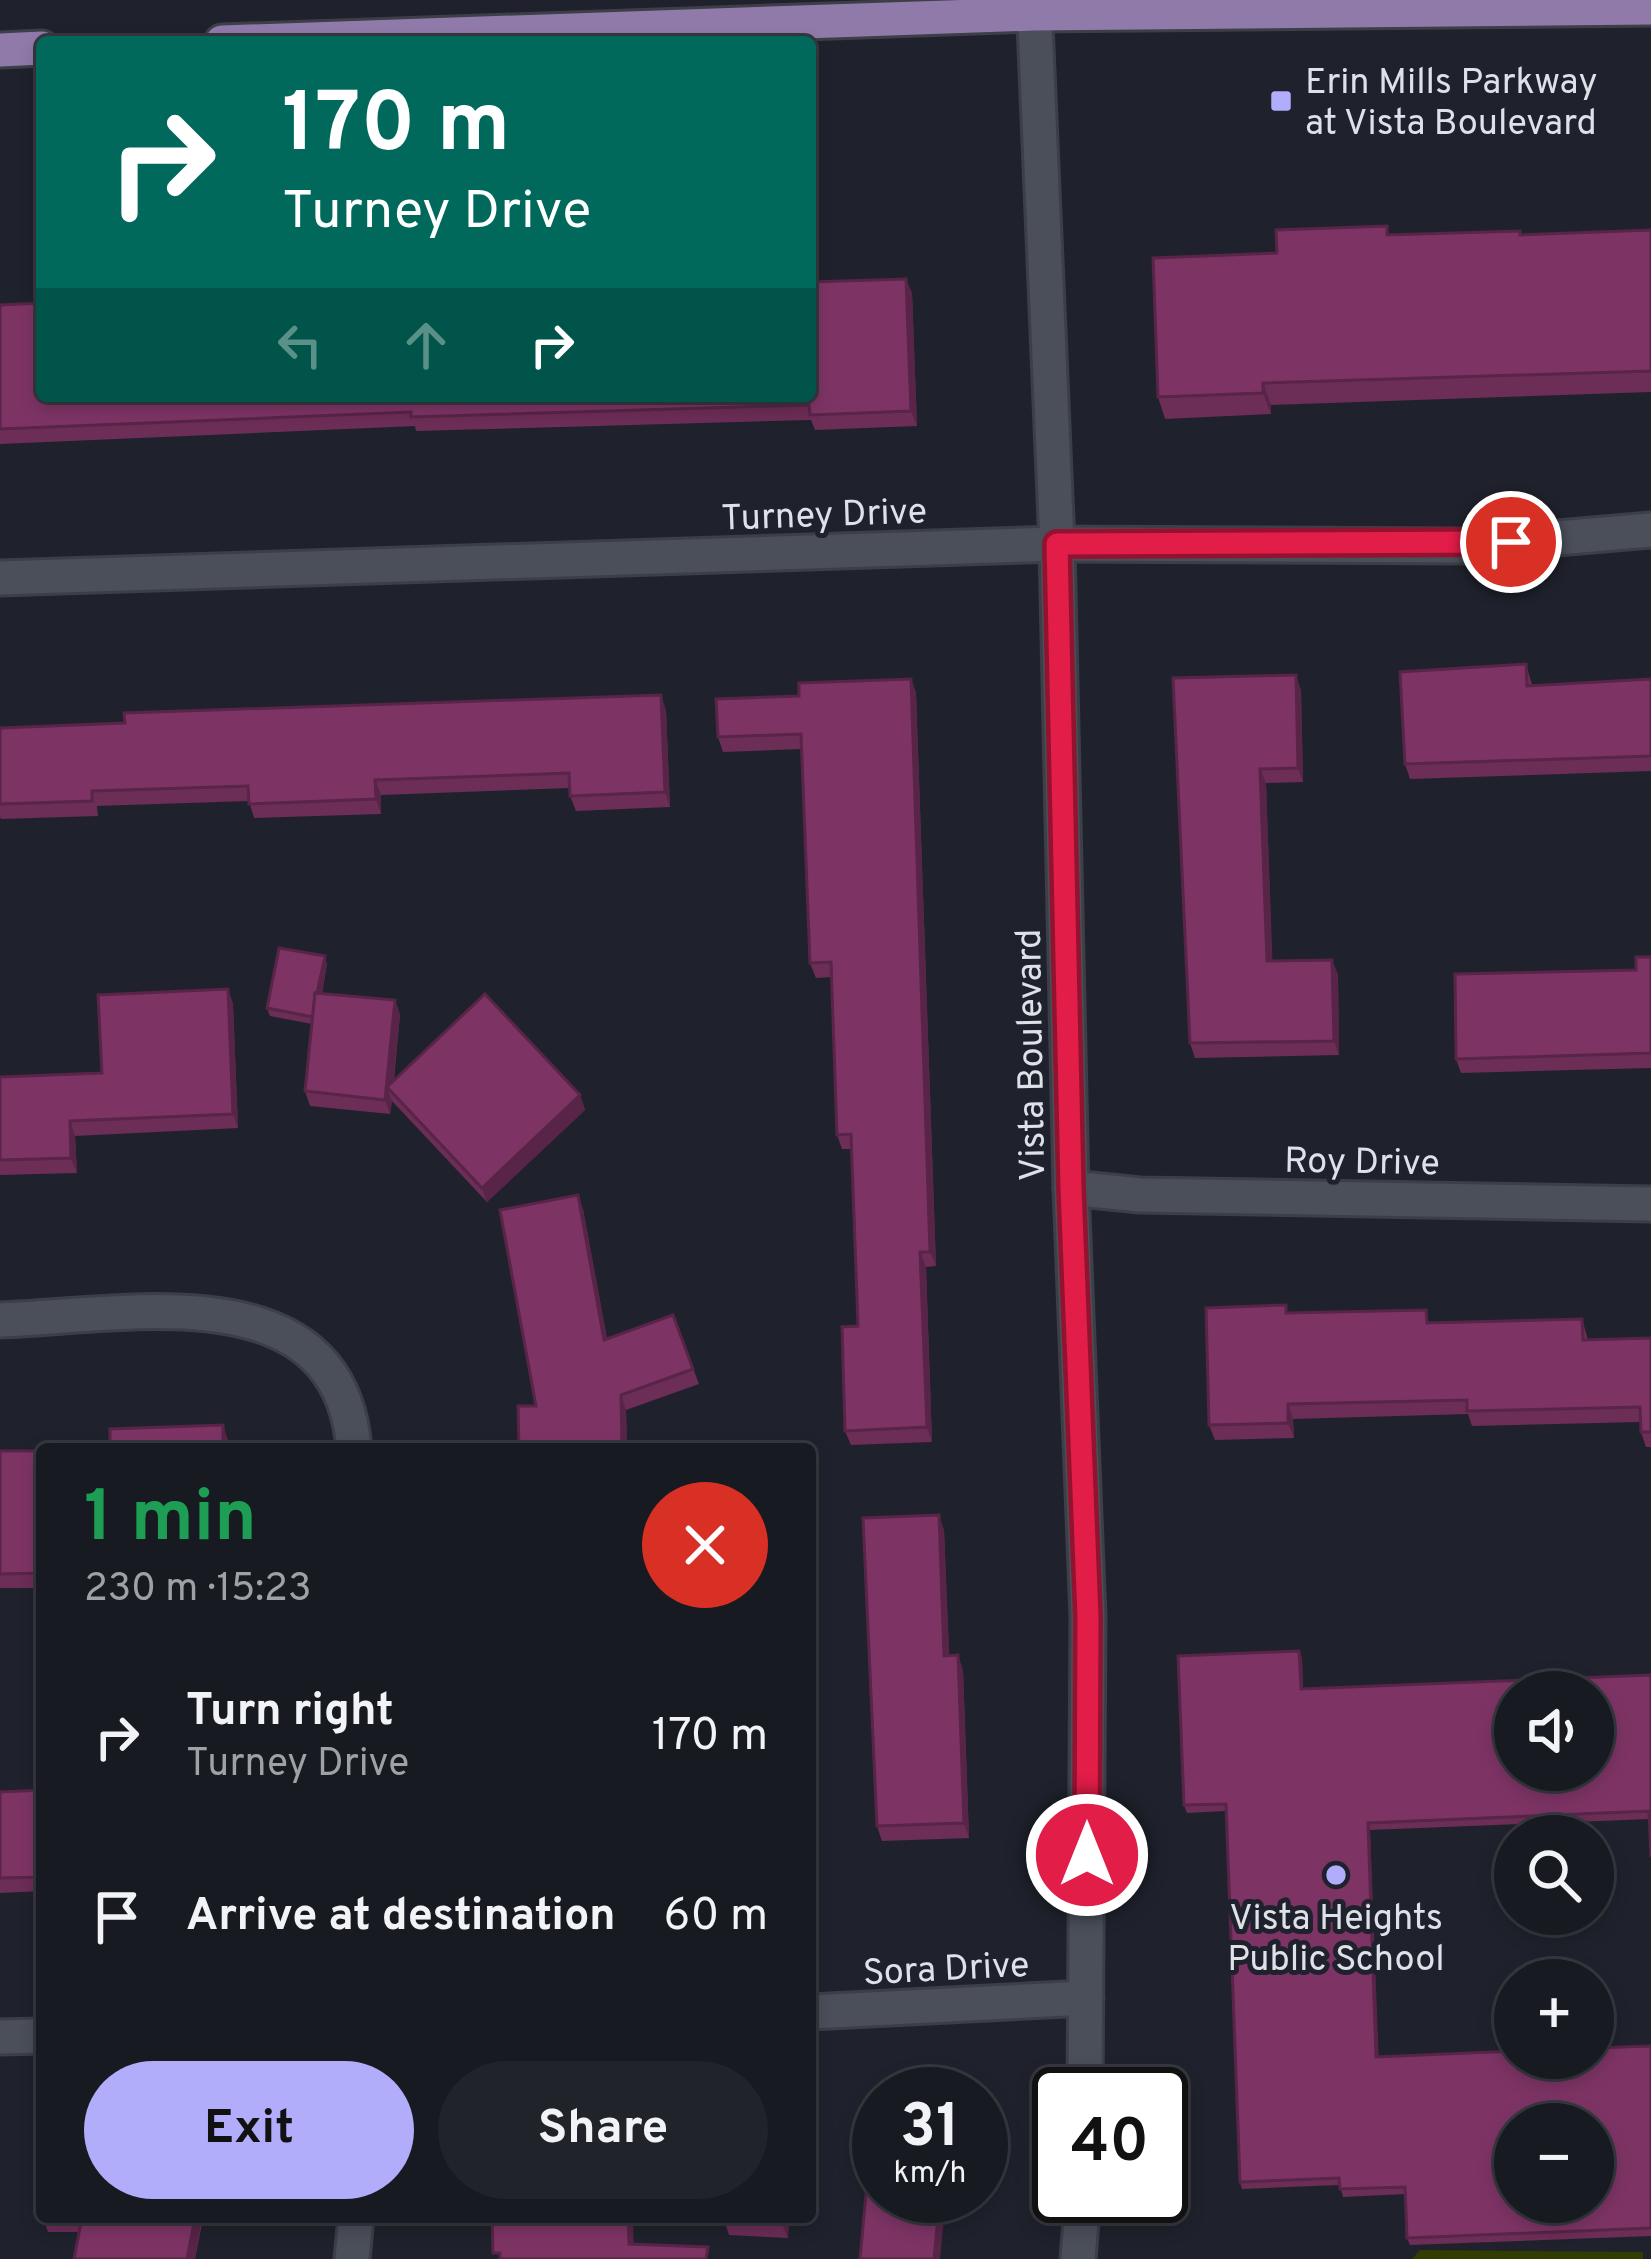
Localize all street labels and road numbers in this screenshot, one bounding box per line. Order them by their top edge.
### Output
street label: Turney Drive [720,490,928,544]
street label: Vista Boulevard [1008,928,1058,1182]
street label: Roy Drive [1284,1140,1440,1188]
street label: Sora Drive [862,1944,1031,1998]

